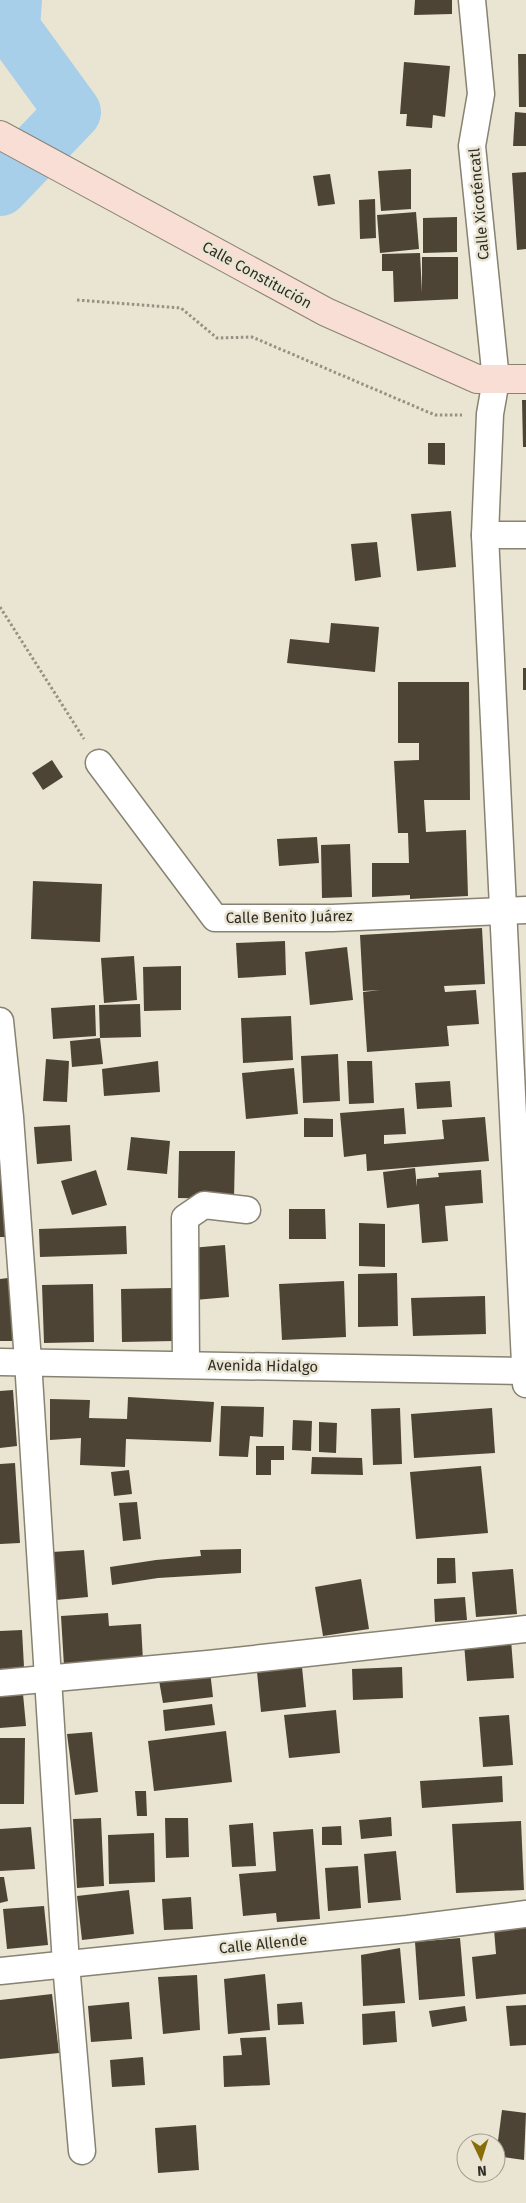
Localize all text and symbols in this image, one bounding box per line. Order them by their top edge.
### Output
street label: Calle Xicoténcatl [465,147,493,261]
street label: Calle Constitución [199,237,315,313]
street label: Calle Benito Juárez [225,907,353,927]
street label: Avenida Hidalgo [208,1356,318,1376]
street label: Calle Allende [218,1930,308,1958]
north arrow [456,2133,506,2183]
text: N [477,2162,487,2179]

